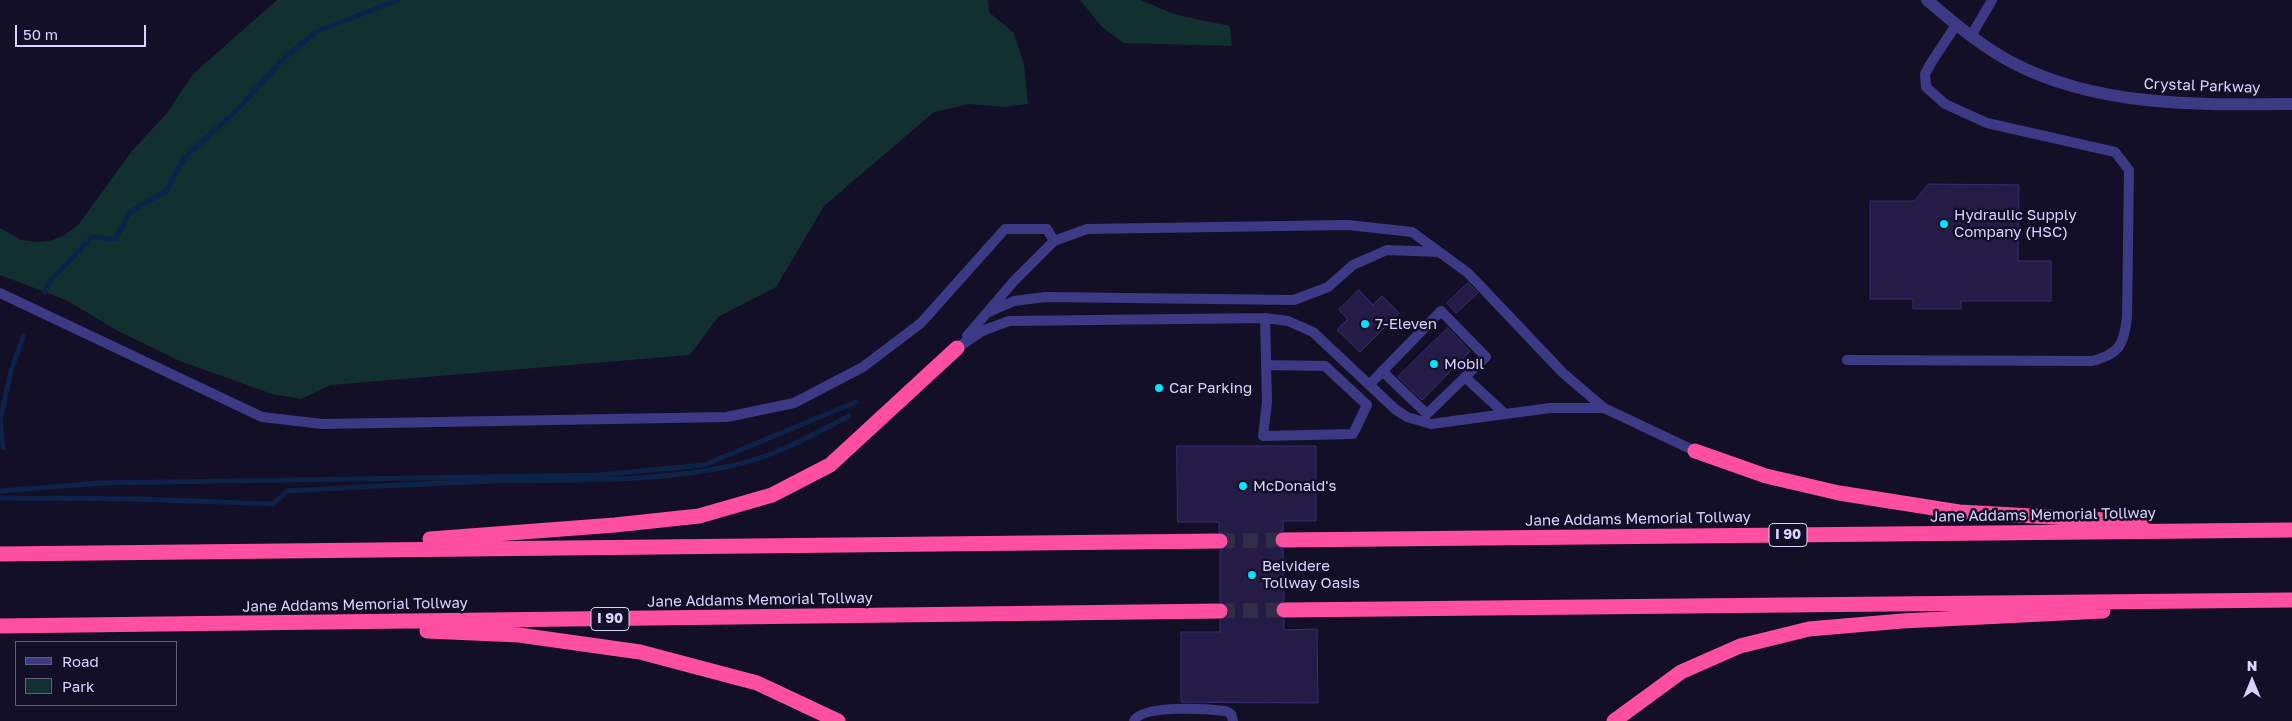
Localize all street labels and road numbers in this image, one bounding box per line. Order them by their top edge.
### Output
street label: Crystal Parkway [2143,75,2261,97]
street label: Jane Addams Memorial Tollway [1930,504,2156,526]
street label: Jane Addams Memorial Tollway [1525,508,1751,530]
road number: I 90 [1769,524,1807,546]
street label: Jane Addams Memorial Tollway [647,589,873,611]
street label: Jane Addams Memorial Tollway [242,594,468,616]
road number: I 90 [591,608,629,630]

